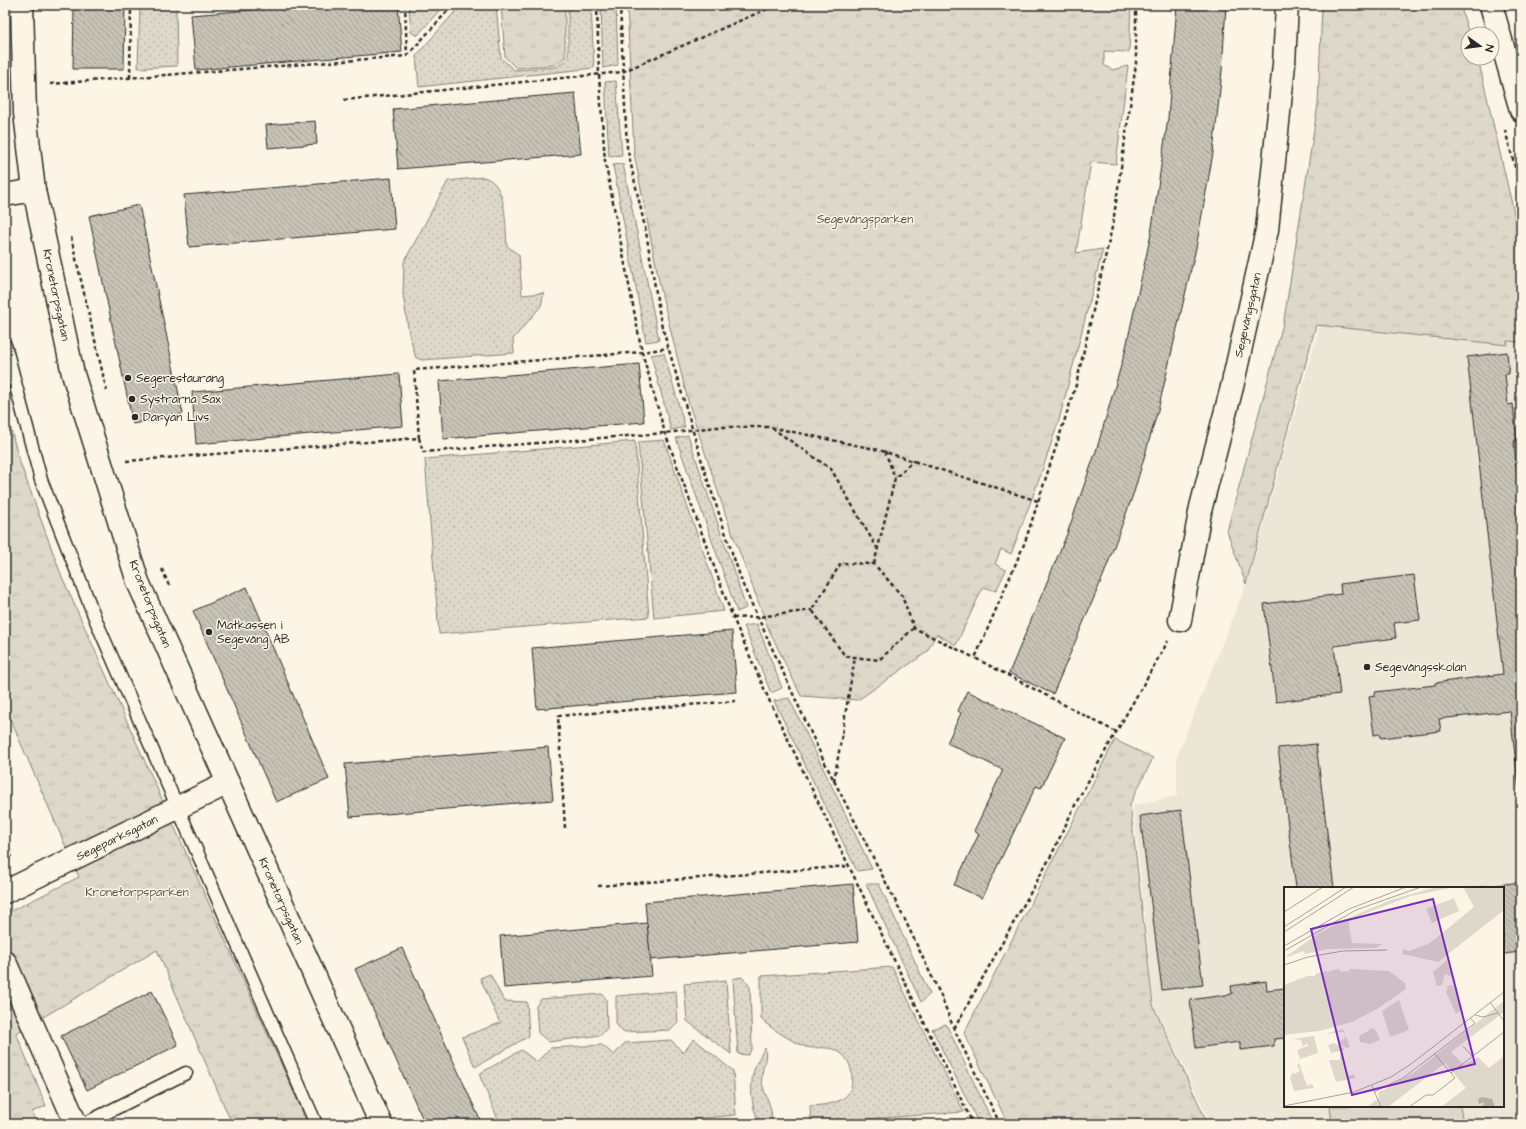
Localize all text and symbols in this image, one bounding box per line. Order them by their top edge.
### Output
north arrow [1460,26,1500,66]
text: N [1481,43,1497,54]
park label: Segevångsparken [817,211,913,229]
street label: Kronetorpsgatan [37,248,74,343]
street label: Segevångsgatan [1230,271,1267,359]
place label: Segerestaurang [136,370,224,388]
marker: Segerestaurang [123,373,133,383]
place label: Systrarna Sax [140,391,221,409]
marker: Systrarna Sax [127,394,137,404]
place label: Daryan Livs [143,409,209,427]
marker: Daryan Livs [130,412,140,422]
street label: Kronetorpsgatan [124,558,175,651]
place label: Matkassen i Segevång AB [217,617,290,649]
marker: Matkassen i Segevång AB [204,627,214,637]
place label: Segevångsskolan [1375,659,1467,677]
marker: Segevångsskolan [1362,662,1372,672]
street label: Segeparksgatan [73,811,161,866]
street label: Kronetorpsgatan [253,855,308,947]
park label: Kronetorpsparken [85,884,189,901]
inset map [1284,887,1504,1107]

